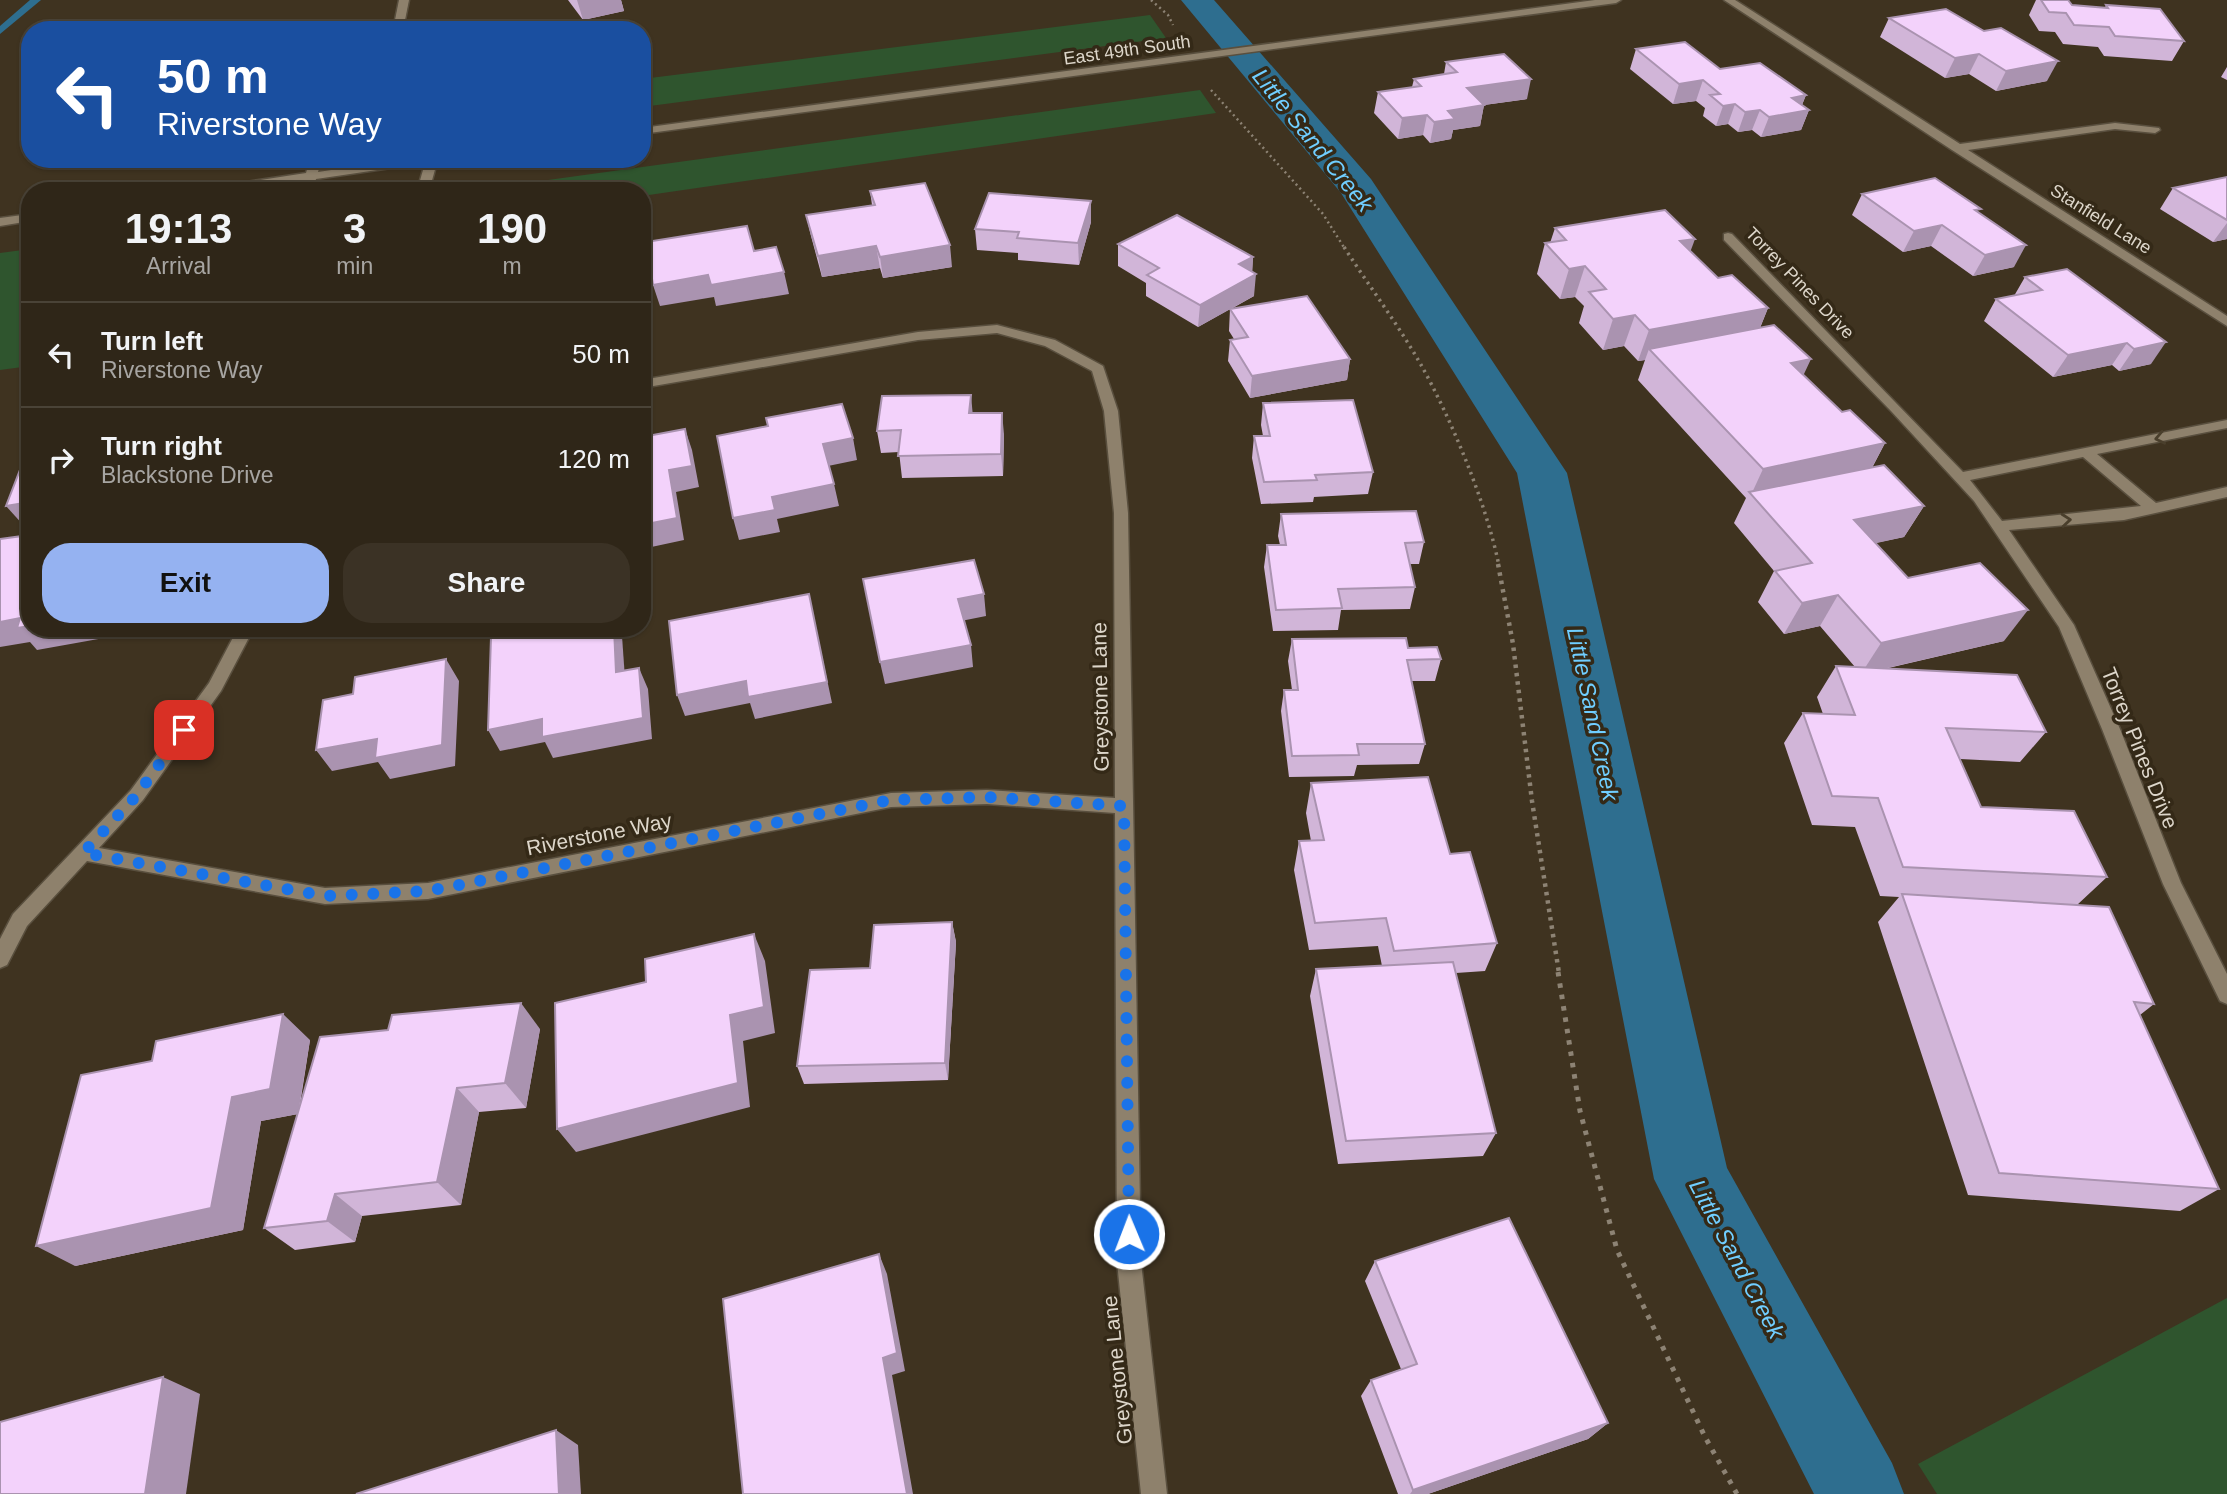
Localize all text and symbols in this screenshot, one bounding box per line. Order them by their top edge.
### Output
street label: East 49th South [1062,31,1192,69]
icon: left [42,49,133,140]
text: 50 m [157,49,269,103]
water label: Little Sand Creek [1247,63,1380,218]
text: Riverstone Way [157,106,382,142]
street label: Stanfield Lane [2047,180,2155,258]
text: 19:13 [125,205,232,252]
text: 3 [343,205,366,252]
text: 190 [477,205,547,252]
street label: Torrey Pines Drive [1742,223,1858,343]
text: Arrival [146,253,211,279]
text: min [336,253,373,279]
text: m [503,253,522,279]
text: Turn left [101,326,203,356]
icon: left [42,336,80,374]
text: 50 m [572,339,630,369]
text: Riverstone Way [101,357,262,383]
one-way arrow [2154,430,2166,445]
text: Turn right [101,431,222,461]
icon: right [42,441,80,479]
text: 120 m [558,444,630,474]
text: Blackstone Drive [101,462,274,488]
one-way arrow [2061,513,2072,528]
button: Exit [42,543,329,623]
button: Share [343,543,630,623]
street label: Greystone Lane [1087,622,1113,772]
water label: Little Sand Creek [1562,625,1624,804]
street label: Torrey Pines Drive [2097,664,2183,832]
pin [154,700,214,760]
icon: arrive [165,711,203,749]
street label: Riverstone Way [524,809,674,859]
water label: Little Sand Creek [1684,1175,1791,1344]
position arrow [1092,1197,1166,1271]
street label: Greystone Lane [1098,1294,1136,1446]

